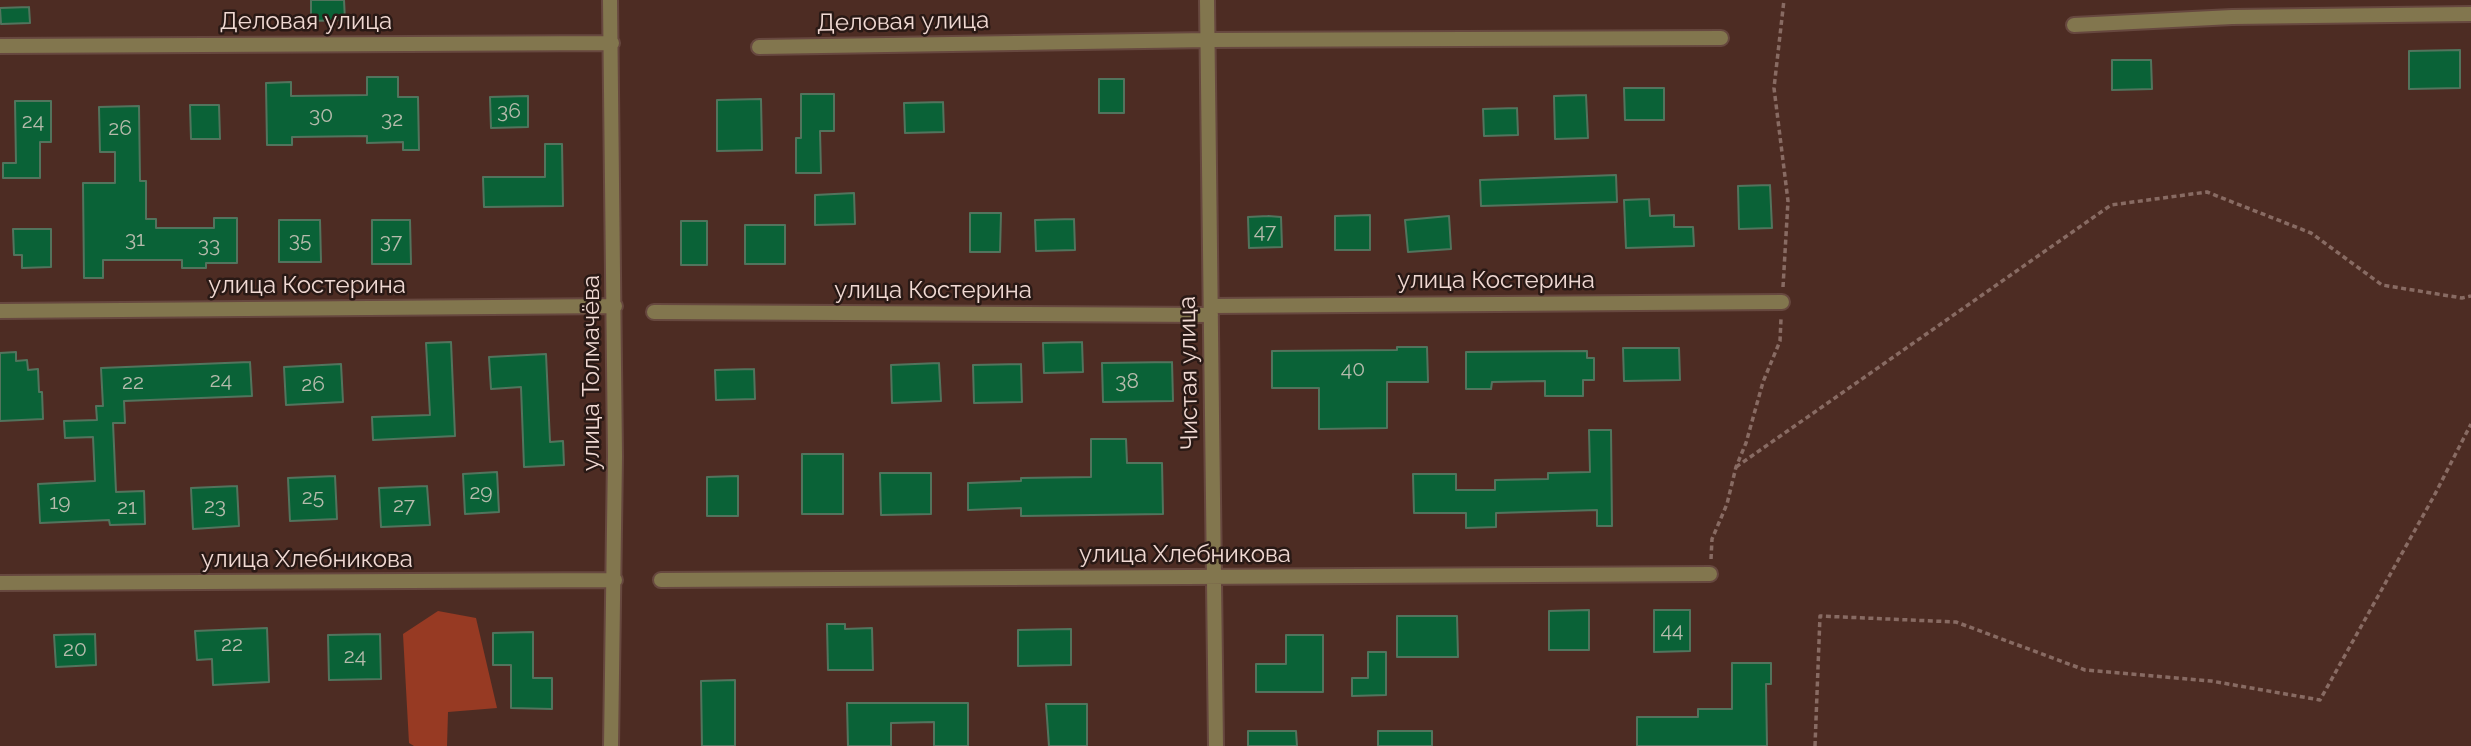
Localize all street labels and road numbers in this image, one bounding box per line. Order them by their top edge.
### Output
street label: Деловая улица [817,6,989,38]
street label: Деловая улица [220,8,392,36]
street label: улица Костерина [1397,267,1595,295]
street label: улица Костерина [208,272,406,300]
street label: улица Толмачёва [578,275,606,471]
street label: улица Костерина [834,277,1032,305]
street label: Чистая улица [1173,296,1205,450]
street label: улица Хлебникова [1079,541,1291,569]
street label: улица Хлебникова [201,546,413,574]

